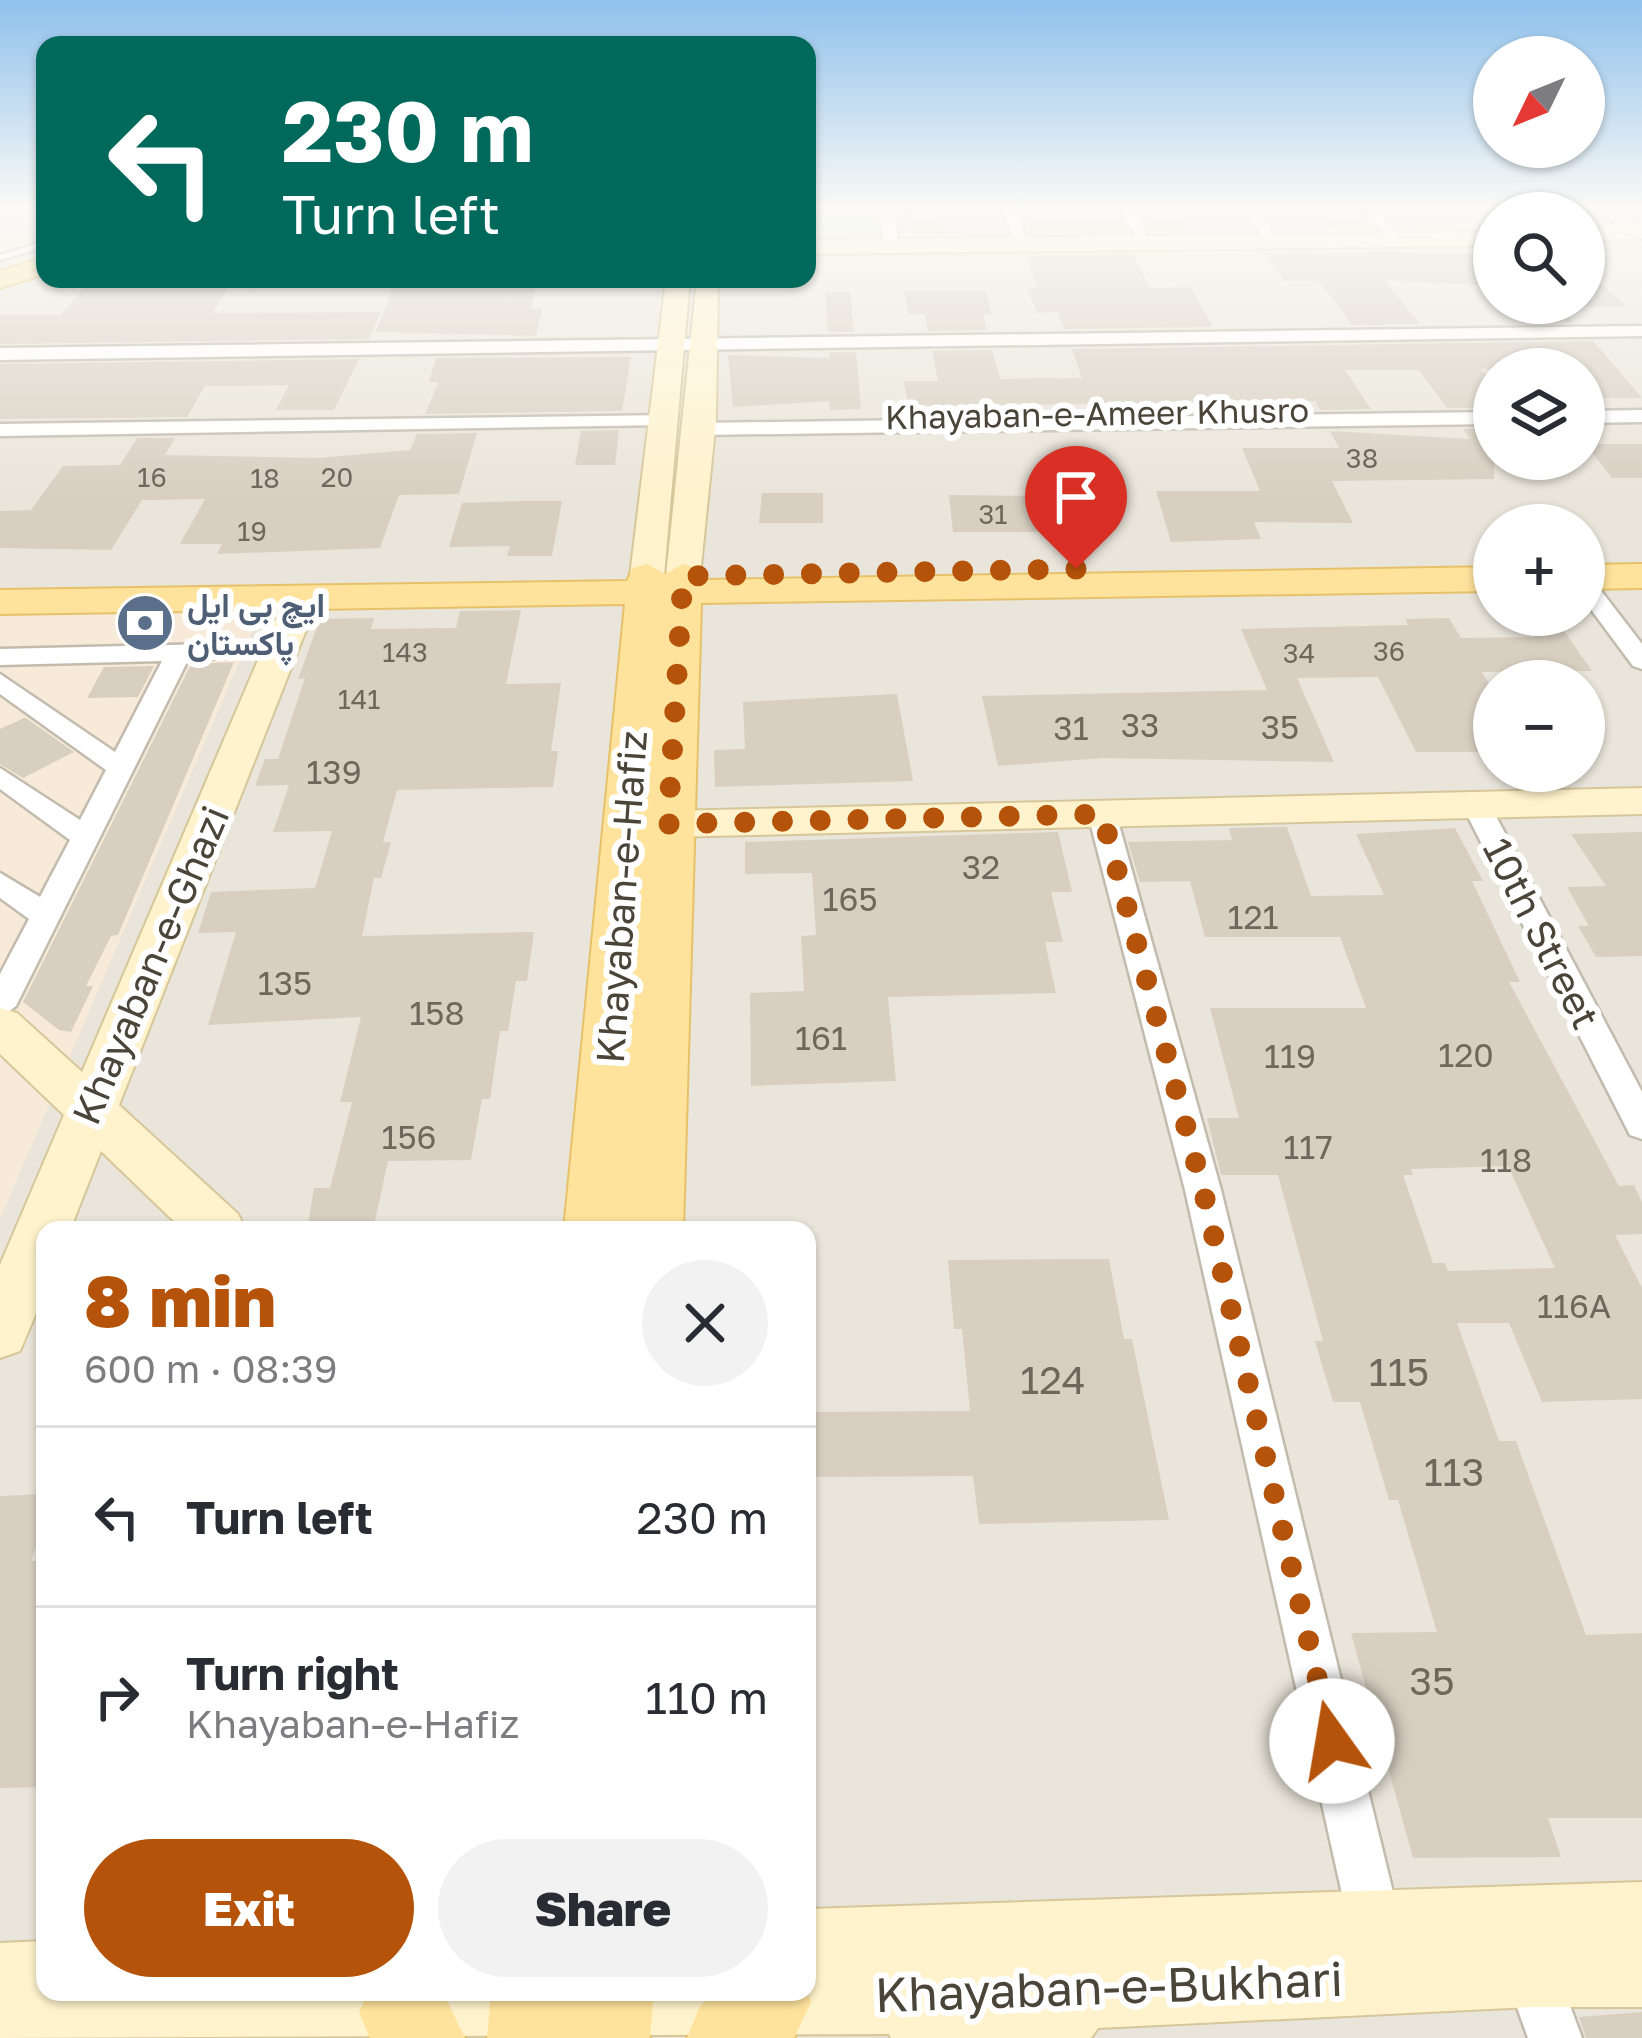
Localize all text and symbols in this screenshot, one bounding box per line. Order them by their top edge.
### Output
north arrow [1473,36,1605,168]
map controls [1473,36,1605,792]
text: 230 m [282,80,534,180]
icon: left [84,84,240,240]
text: Turn left [282,181,500,246]
button: search [1473,192,1605,324]
button: layers [1473,348,1605,480]
street label: Khayaban-e-Ameer Khusro [885,390,1309,436]
house number: 38 [1346,442,1378,474]
pin [1025,446,1127,569]
house number: 16 [137,461,167,493]
house number: 20 [321,461,353,493]
house number: 18 [250,462,280,494]
icon: arrive [1043,464,1109,530]
house number: 31 [979,498,1007,530]
button: + [1473,504,1605,636]
house number: 19 [237,515,267,547]
place label: ایچ بی ایل پاکستان [187,585,325,666]
bank icon: ایچ بی ایل پاکستان [114,592,176,654]
house number: 36 [1373,635,1405,667]
house number: 143 [382,636,428,668]
house number: 34 [1283,637,1315,669]
button: − [1473,660,1605,792]
house number: 141 [338,683,380,715]
house number: 33 [1121,705,1159,744]
house number: 35 [1261,707,1299,746]
house number: 31 [1053,708,1089,747]
street label: Khayaban-e-Hafiz [586,729,656,1065]
house number: 139 [306,752,362,791]
street label: Khayaban-e-Ghazi [62,799,238,1131]
street label: 10th Street [1474,830,1610,1036]
house number: 32 [962,847,1000,886]
house number: 165 [822,879,878,918]
house number: 121 [1227,897,1279,936]
house number: 135 [258,963,312,1002]
house number: 158 [409,993,465,1032]
house number: 161 [795,1018,847,1057]
house number: 120 [1438,1035,1494,1074]
house number: 119 [1264,1036,1316,1075]
house number: 156 [381,1117,437,1156]
house number: 117 [1283,1127,1333,1166]
house number: 118 [1480,1140,1532,1179]
text: 8 min [84,1256,276,1343]
button: close [642,1260,768,1386]
house number: 116A [1537,1286,1611,1325]
text: 600 m · 08:39 [84,1345,338,1392]
house number: 115 [1369,1348,1429,1395]
house number: 124 [1020,1356,1086,1403]
house number: 113 [1424,1448,1484,1495]
icon: left [84,1484,150,1550]
text: Turn left [186,1490,373,1544]
text: 230 m [637,1490,768,1544]
text: Turn right [186,1646,399,1700]
house number: 35 [1409,1657,1455,1704]
icon: right [84,1664,150,1730]
text: 110 m [645,1670,768,1724]
position arrow [1269,1678,1395,1804]
text: Khayaban-e-Hafiz [186,1700,519,1747]
button: Exit [84,1839,414,1977]
button: Share [438,1839,768,1977]
street label: Khayaban-e-Bukhari [874,1949,1344,2023]

